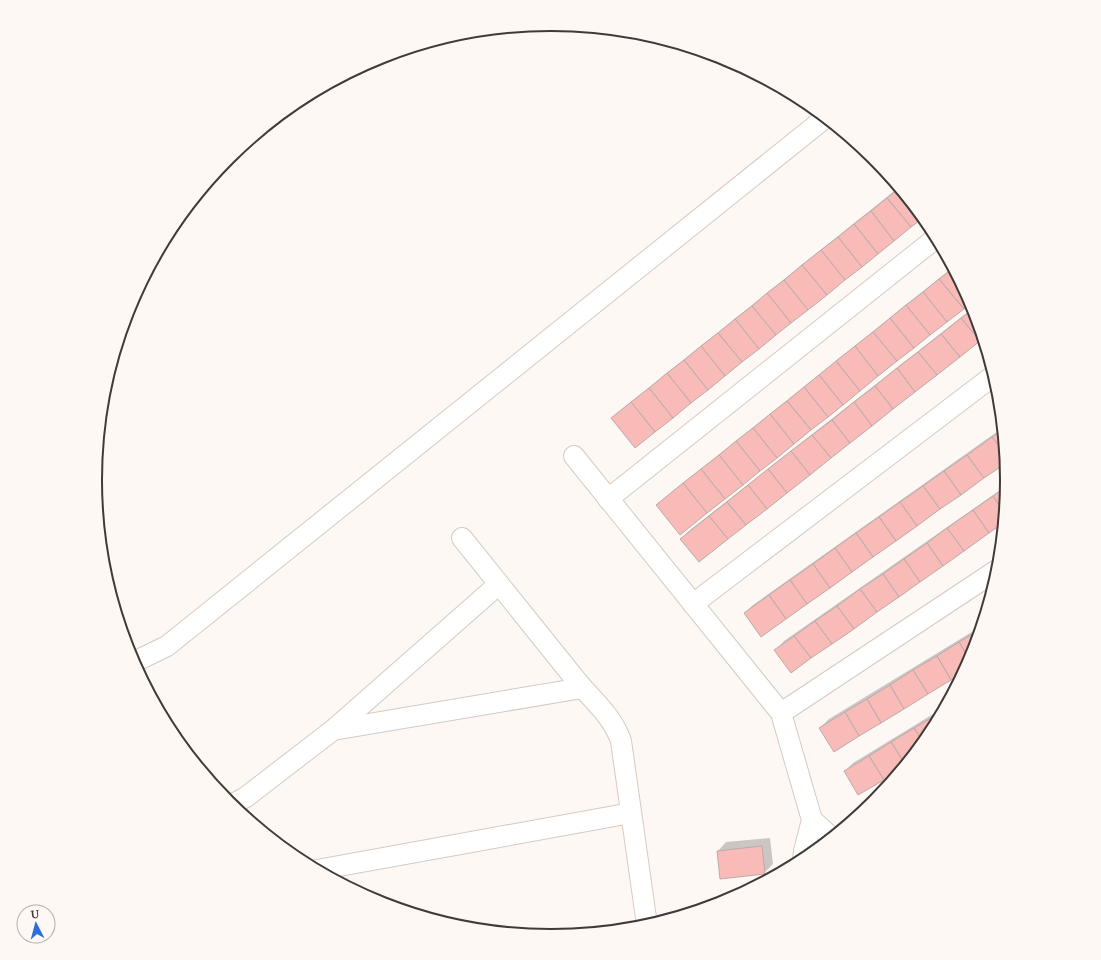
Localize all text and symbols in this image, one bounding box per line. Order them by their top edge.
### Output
north arrow [16,904,56,944]
text: U [30,907,40,921]

